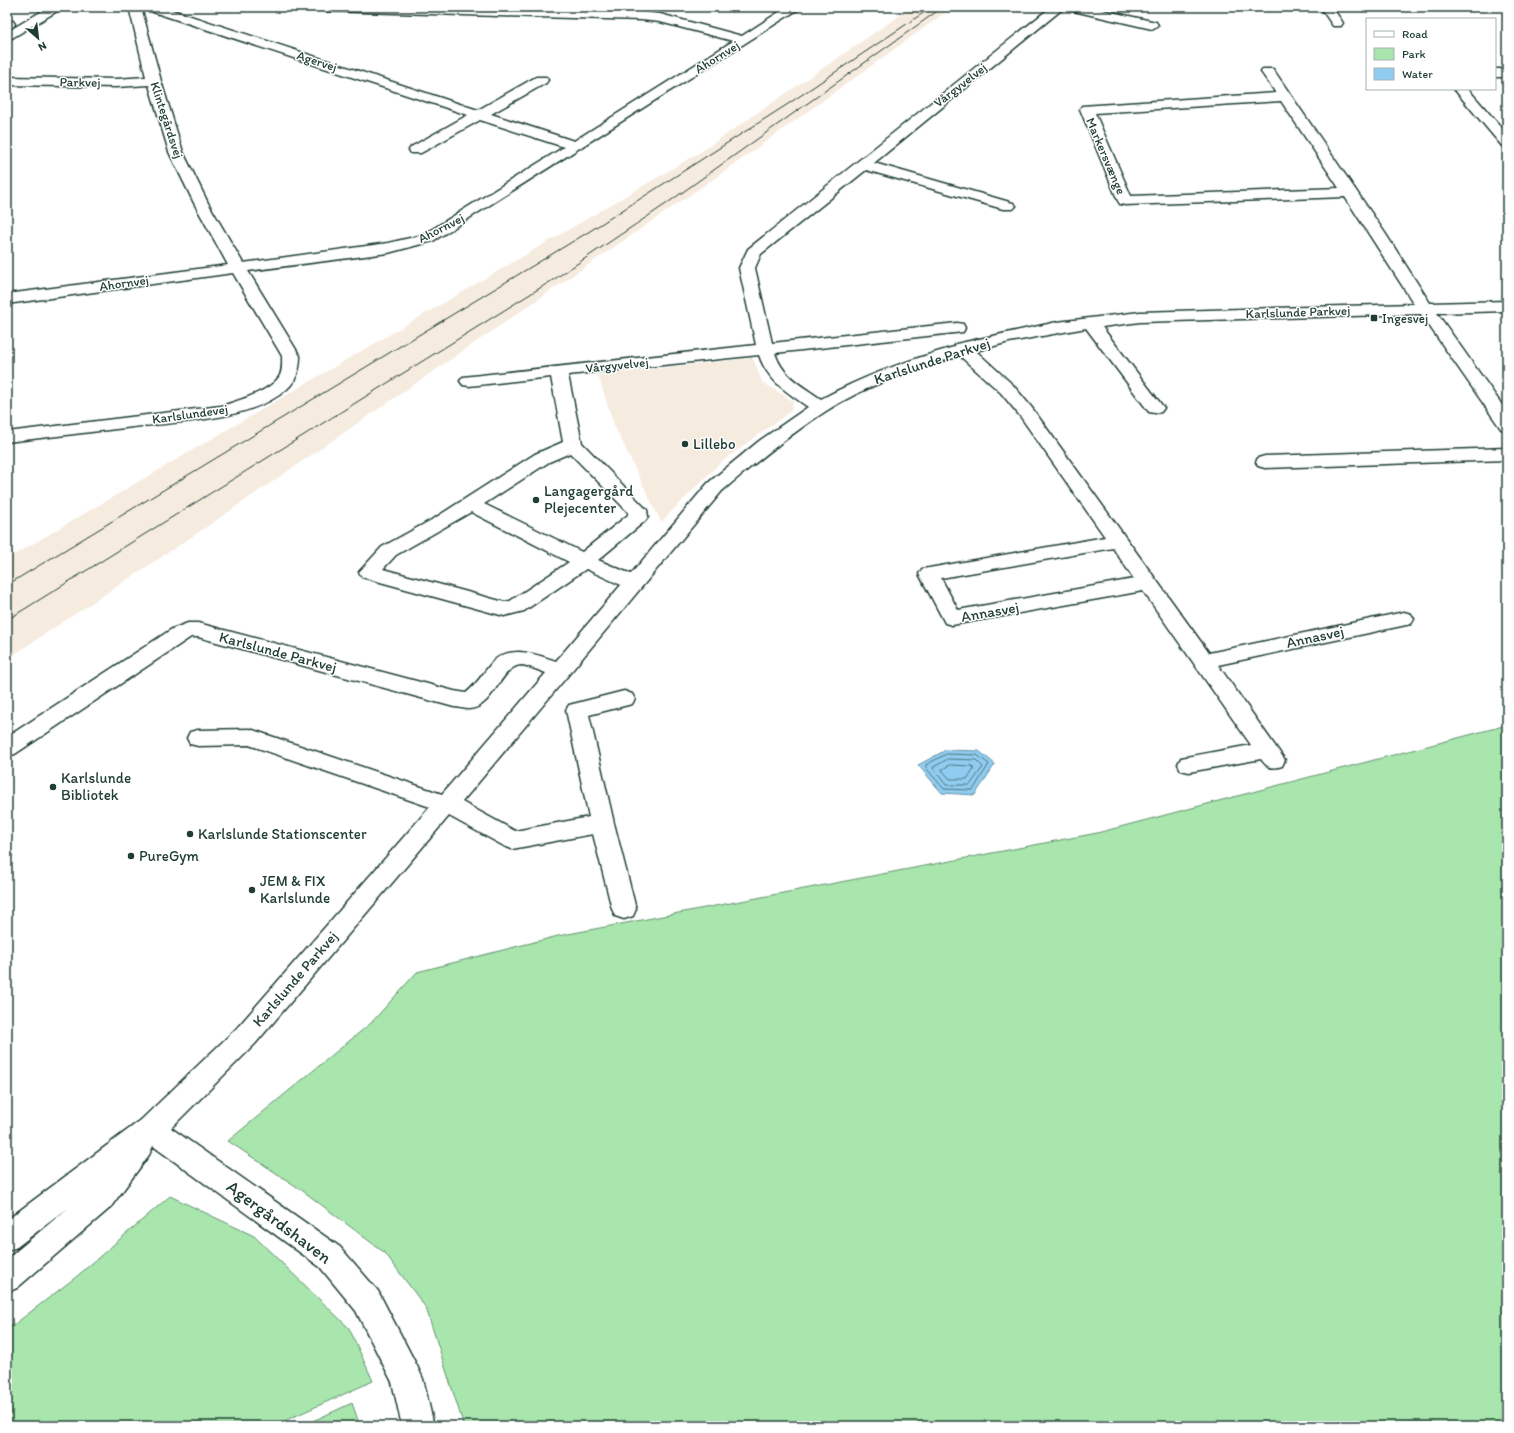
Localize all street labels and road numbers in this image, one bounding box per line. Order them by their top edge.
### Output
street label: Ahornvej [692,37,742,77]
street label: Agervej [295,47,339,75]
street label: Vårgyvelvej [931,60,989,110]
street label: Parkvej [59,74,101,90]
street label: Klintegårdsvej [148,80,186,160]
street label: Markersvænge [1083,115,1129,197]
street label: Ahornvej [415,210,467,246]
street label: Ahornvej [98,272,150,294]
street label: Karlslunde Parkvej [1245,303,1351,321]
street label: Karlslunde Parkvej [872,334,992,388]
street label: Vårgyvelvej [585,354,649,376]
street label: Karlslundevej [151,401,229,427]
street label: Annasvej [960,598,1020,626]
street label: Annasvej [1285,622,1345,652]
street label: Karlslunde Parkvej [217,628,339,676]
street label: Karlslunde Parkvej [249,928,341,1030]
street label: Agergårdshaven [222,1175,336,1269]

